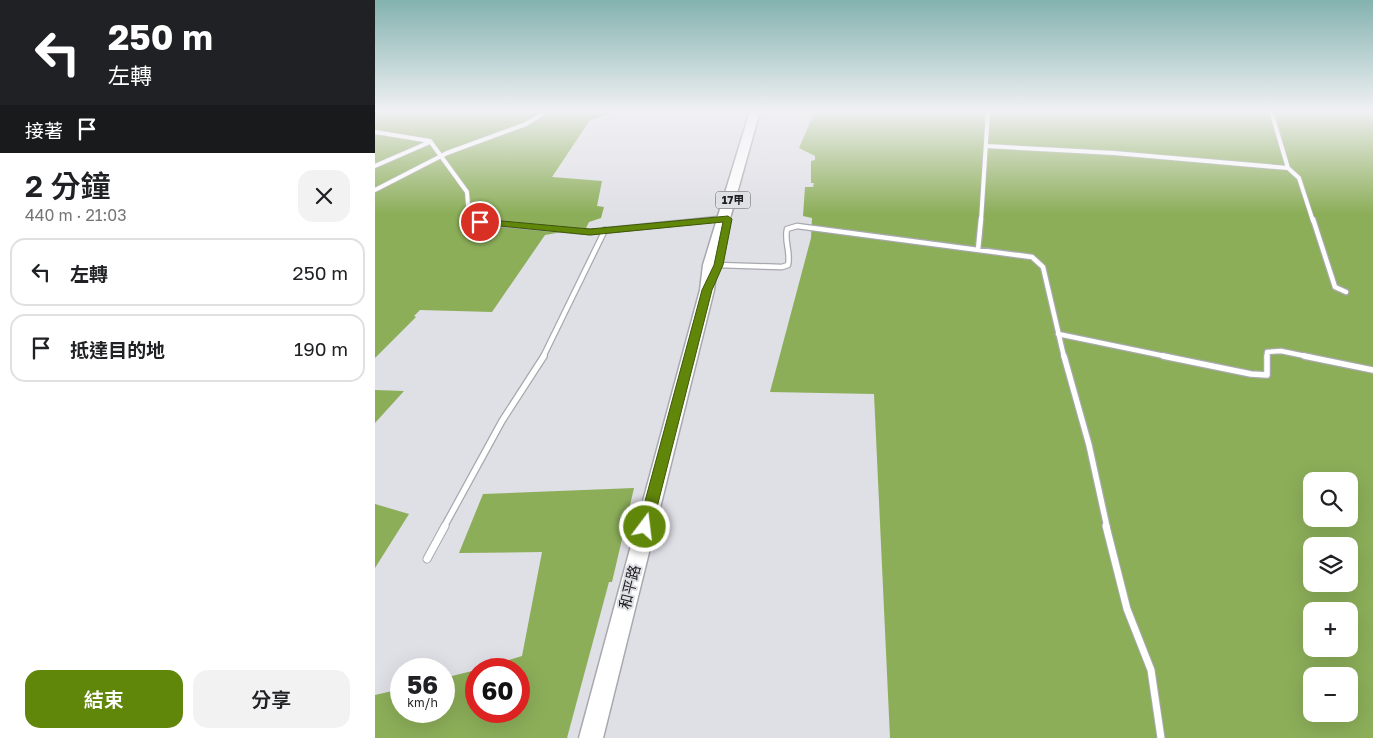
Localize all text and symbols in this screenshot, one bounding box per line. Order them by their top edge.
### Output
text: 250 m [108,16,213,58]
icon: left [25,20,90,85]
text: 左轉 [108,62,152,89]
icon: arrive [73,115,101,143]
text: 接著 [25,119,63,142]
text: 2 分鐘 [25,168,110,204]
button: close [298,170,350,222]
road number: 17甲 [715,192,751,208]
pin [459,201,501,243]
text: 440 m · 21:03 [25,205,127,225]
icon: arrive [466,208,494,236]
icon: left [27,258,55,286]
text: 250 m [293,261,348,284]
text: 左轉 [70,262,108,285]
icon: arrive [27,334,55,362]
text: 190 m [294,337,348,360]
text: 抵達目的地 [70,338,165,361]
map controls [1303,472,1358,722]
button: search [1303,472,1358,527]
position arrow [618,500,670,552]
button: layers [1303,537,1358,592]
street label: 和平路 [615,563,643,611]
button: + [1303,602,1358,657]
speed limit sign: 60 [465,658,530,723]
button: − [1303,667,1358,722]
text: 56 [407,669,438,700]
button: 結束 [25,670,183,728]
button: 分享 [193,670,350,728]
text: km/h [407,695,438,710]

